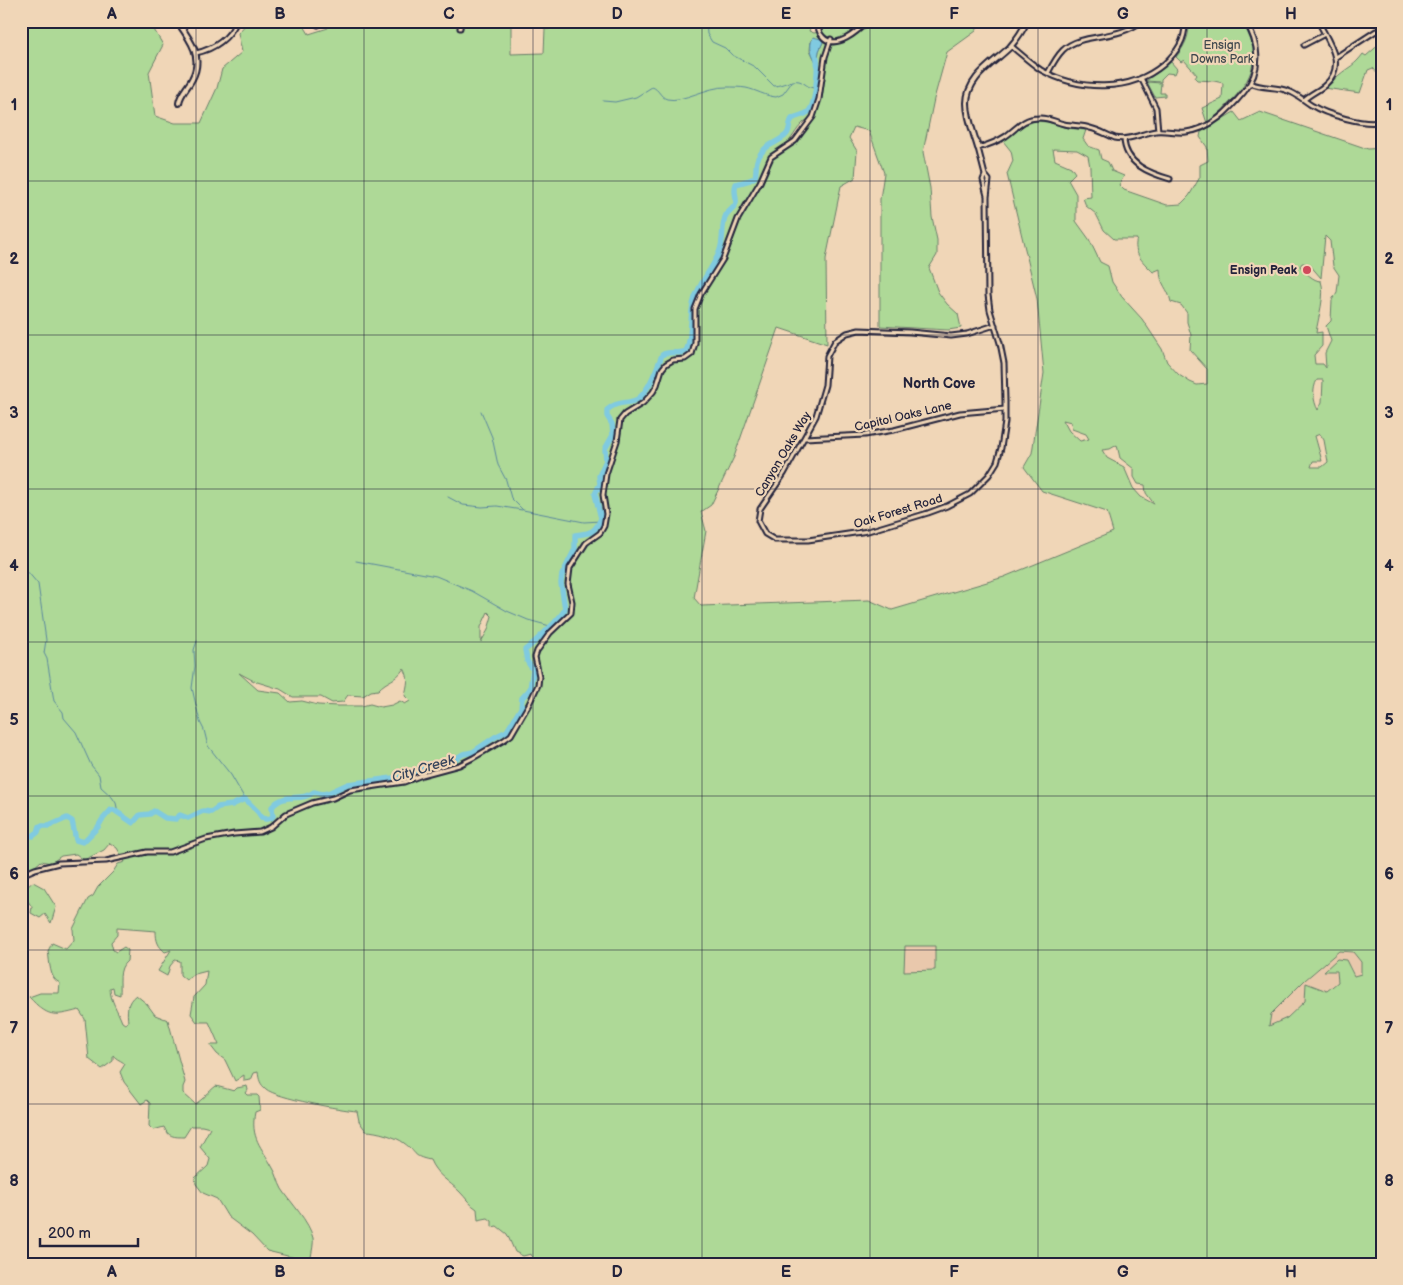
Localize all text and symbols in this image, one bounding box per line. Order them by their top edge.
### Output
text: A [106,5,117,24]
text: B [274,5,286,24]
text: C [443,5,455,24]
text: D [611,5,623,24]
text: E [781,5,791,24]
text: F [949,5,959,24]
text: G [1117,5,1129,24]
text: H [1285,5,1297,24]
park label: Ensign Downs Park [1190,38,1254,67]
text: 1 [11,96,17,115]
text: 1 [1386,96,1392,115]
text: 2 [9,250,19,269]
text: 2 [1384,250,1394,269]
place label: Ensign Peak [1230,263,1298,278]
marker: Ensign Peak [1301,264,1313,276]
district label: North Cove [903,375,975,392]
street label: Capitol Oaks Lane [853,398,953,435]
text: 3 [9,404,19,423]
text: 3 [1384,404,1394,423]
street label: Canyon Oaks Way [752,408,815,500]
street label: Oak Forest Road [852,491,944,532]
text: 4 [9,557,19,576]
text: 4 [1384,557,1394,576]
text: 5 [9,711,19,730]
text: 5 [1384,711,1394,730]
water label: City Creek [390,751,458,786]
text: 6 [9,865,19,884]
text: 6 [1384,865,1394,884]
text: 7 [10,1019,19,1038]
text: 7 [1385,1019,1394,1038]
text: 8 [9,1172,19,1191]
text: 8 [1384,1172,1394,1191]
scale bar [40,1215,138,1247]
text: 200 m [48,1224,91,1243]
text: A [106,1263,117,1282]
text: B [274,1263,286,1282]
text: C [443,1263,455,1282]
text: D [611,1263,623,1282]
text: E [781,1263,791,1282]
text: F [949,1263,959,1282]
text: G [1117,1263,1129,1282]
text: H [1285,1263,1297,1282]

